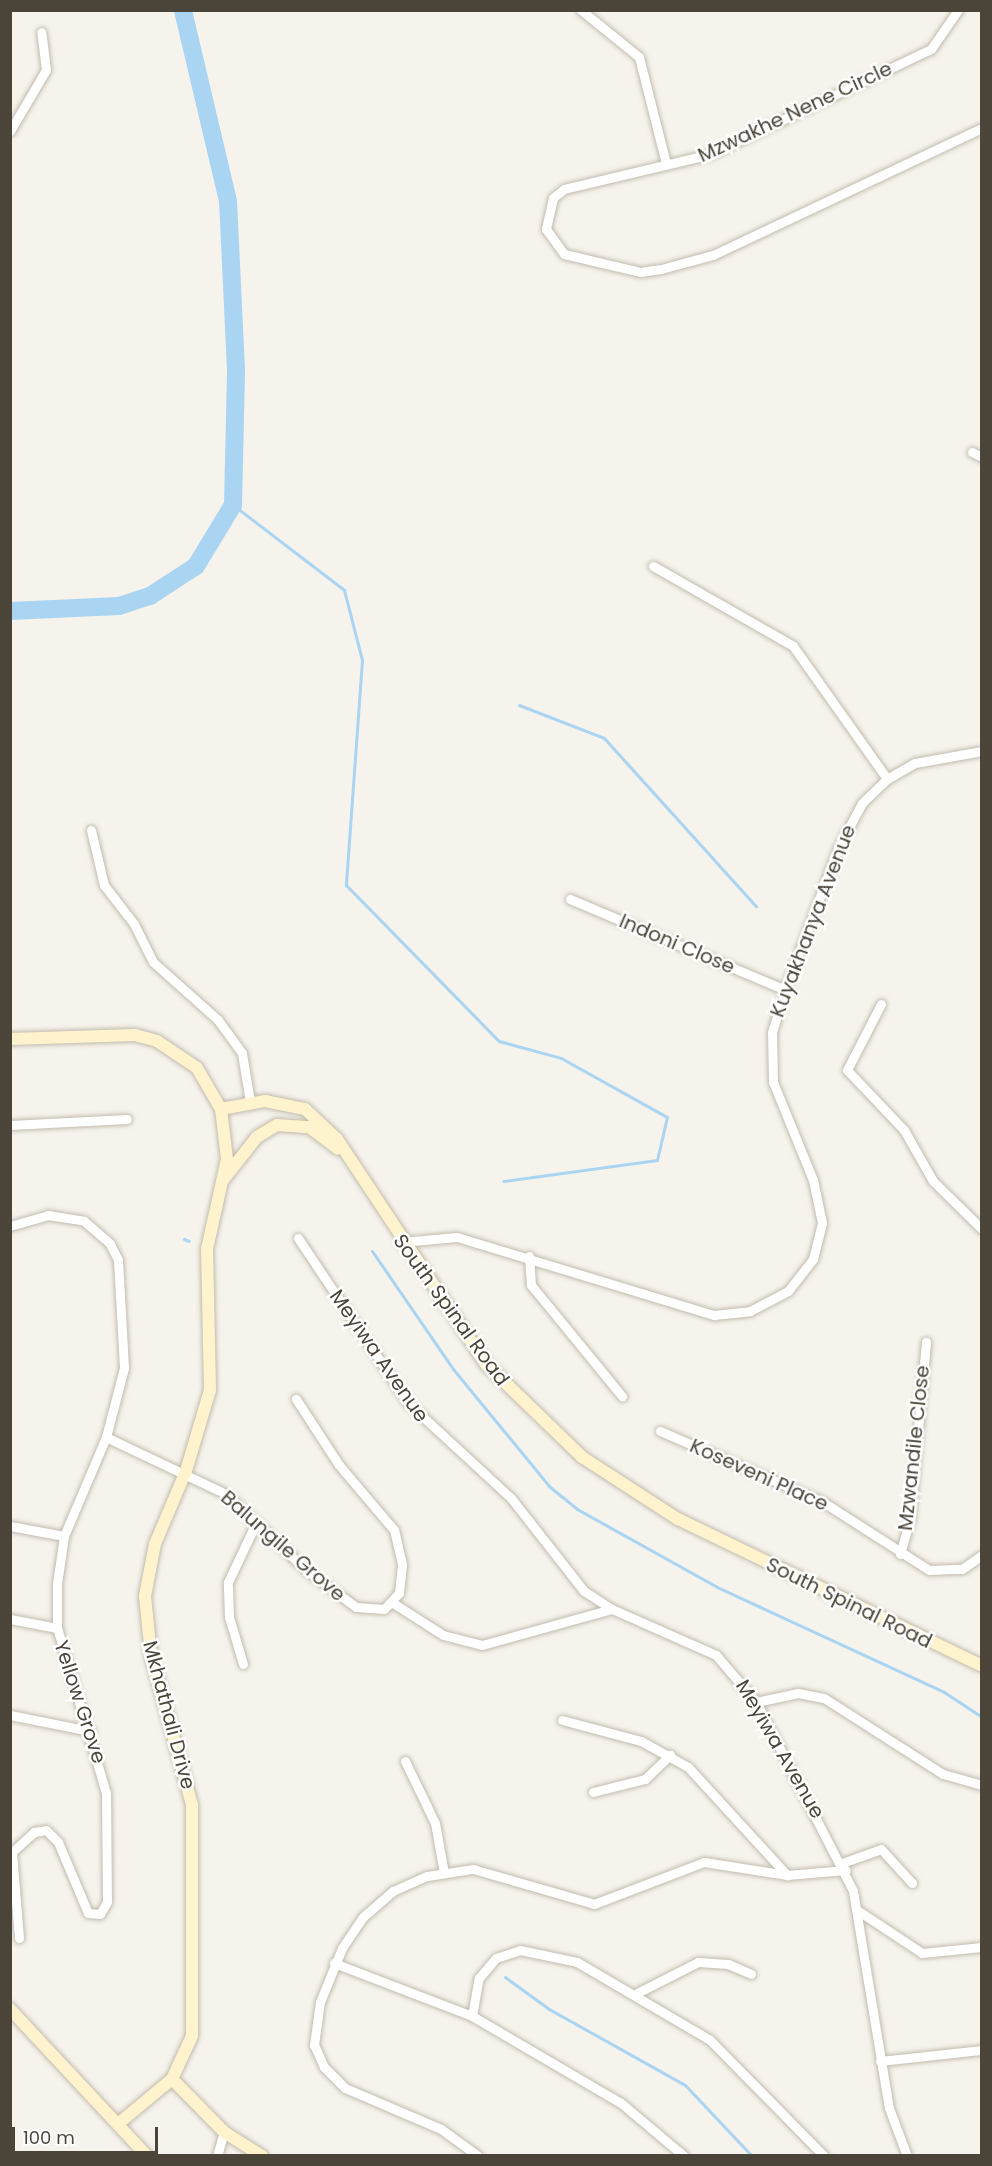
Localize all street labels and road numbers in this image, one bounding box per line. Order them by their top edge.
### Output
street label: Mzwakhe Nene Circle [694,56,896,168]
street label: Kuyakhanya Avenue [765,821,861,1021]
street label: Indoni Close [616,909,738,979]
street label: South Spinal Road [388,1230,514,1390]
street label: Meyiwa Avenue [324,1285,434,1427]
street label: Mzwandile Close [893,1364,935,1532]
street label: Koseveni Place [686,1434,832,1516]
street label: Balungile Grove [216,1485,350,1607]
street label: South Spinal Road [762,1552,936,1654]
street label: Yellow Grove [49,1637,111,1767]
street label: Mkhathali Drive [138,1638,200,1792]
street label: Meyiwa Avenue [731,1675,829,1823]

